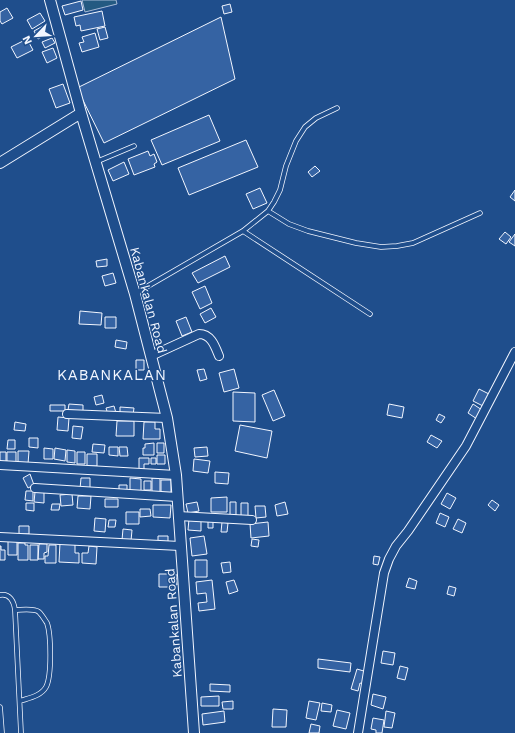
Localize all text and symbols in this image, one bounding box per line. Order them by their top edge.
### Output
north arrow [16,16,56,56]
text: N [20,34,35,46]
street label: Kabankalan Road [127,245,170,355]
district label: KABANKALAN [57,366,167,384]
street label: Kabankalan Road [162,568,185,678]

